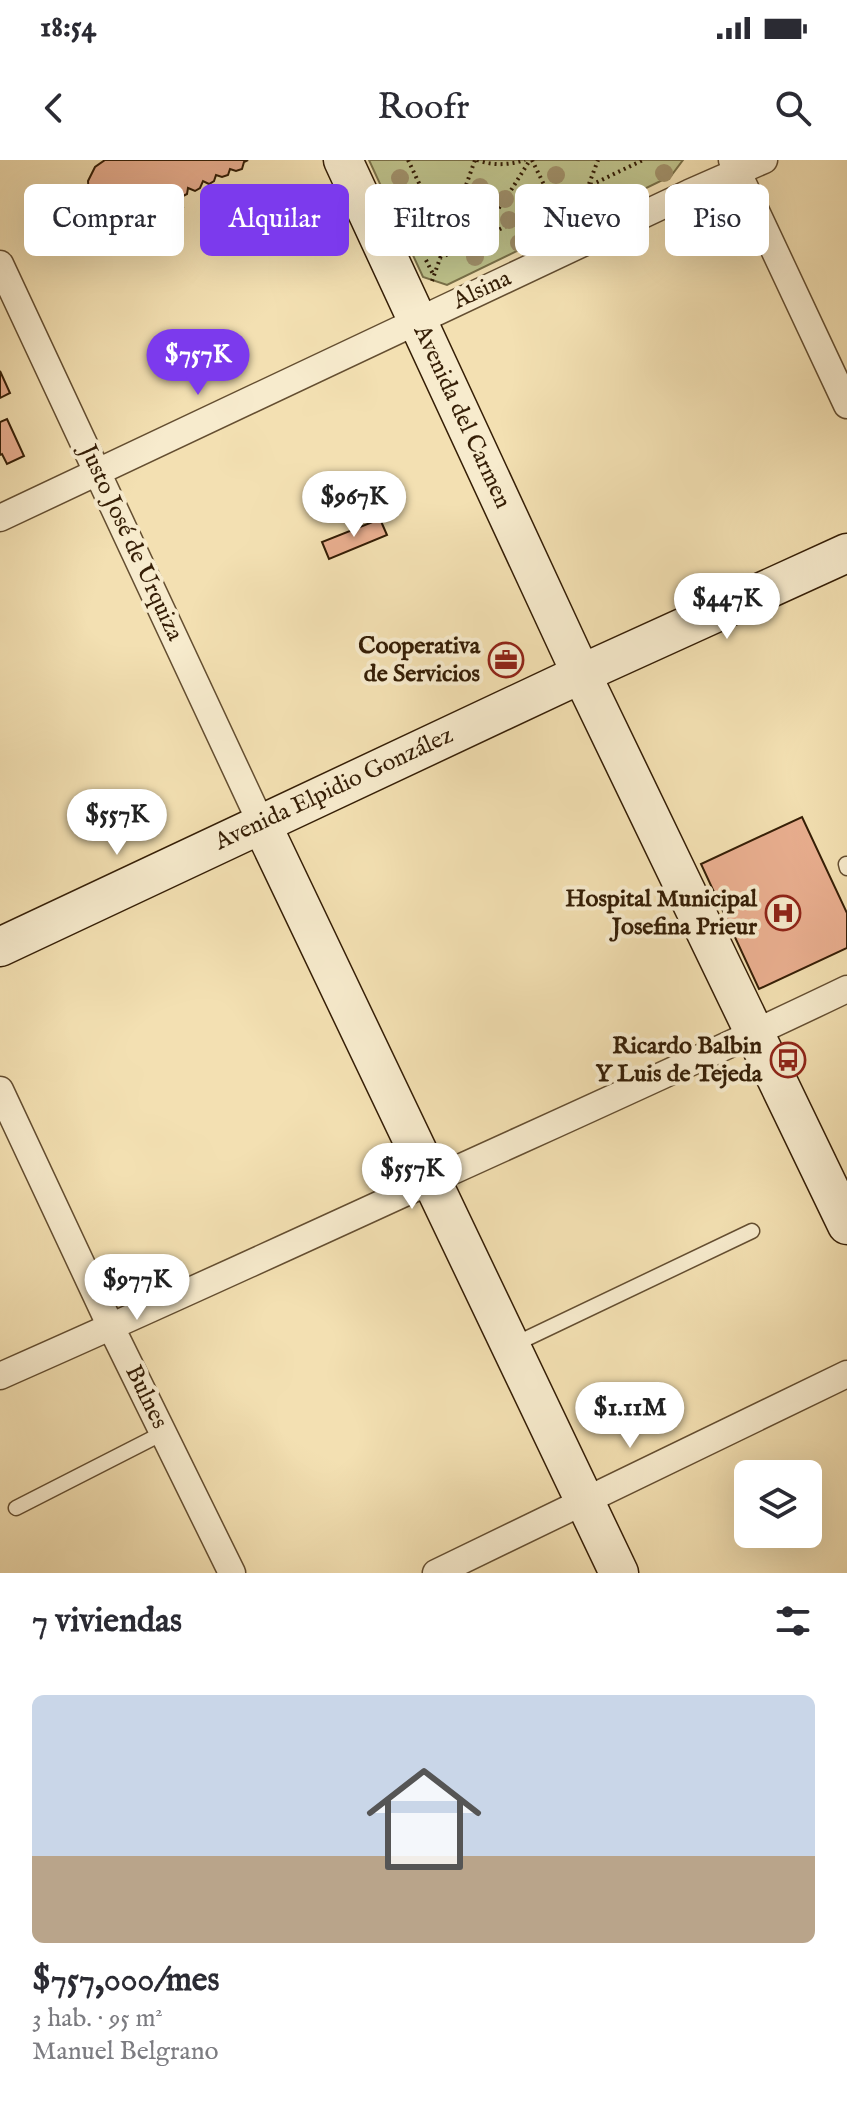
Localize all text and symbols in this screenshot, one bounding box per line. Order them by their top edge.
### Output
text: 18:54 [40,9,96,47]
text: Roofr [377,85,470,131]
icon: back [32,86,76,130]
icon: search [771,86,815,130]
chip: Comprar [24,184,184,256]
chip: Alquilar [200,184,349,256]
chip: Filtros [365,184,499,256]
chip: Nuevo [515,184,649,256]
chip: Piso [665,184,769,256]
street label: Alsina [447,263,517,317]
street label: Avenida del Carmen [405,319,518,514]
pin: $757K [142,329,254,397]
text: $757K [165,338,231,371]
street label: Justo José de Urquiza [71,437,190,647]
pin: $967K [298,471,410,539]
text: $967K [320,480,388,513]
pin: $447K [671,573,783,641]
text: $447K [692,582,762,615]
place label: Cooperativa de Servicios [358,631,481,690]
office icon: Cooperativa de Servicios [487,641,525,679]
street label: Avenida Elpidio González [209,720,458,858]
pin: $557K [61,789,173,857]
text: $557K [85,798,149,831]
place label: Hospital Municipal Josefina Prieur [565,884,757,943]
hospital icon: Hospital Municipal Josefina Prieur [764,894,802,932]
place label: Ricardo Balbin Y Luis de Tejeda [596,1031,763,1090]
bus stop icon: Ricardo Balbin Y Luis de Tejeda [769,1041,807,1079]
pin: $557K [356,1143,468,1211]
text: $557K [380,1152,444,1185]
pin: $977K [81,1254,193,1322]
text: $977K [103,1263,171,1296]
street label: Bulnes [117,1360,175,1434]
pin: $1.11M [565,1382,695,1450]
text: $1.11M [593,1391,667,1424]
map controls [734,1460,822,1548]
button: layers [734,1460,822,1548]
icon: filters [771,1599,815,1643]
text: 7 viviendas [32,1600,182,1643]
icon: home [352,1747,496,1891]
text: $757,000/mes [32,1959,219,2002]
text: 3 hab. · 95 m² [32,2002,163,2035]
text: Manuel Belgrano [32,2035,219,2068]

